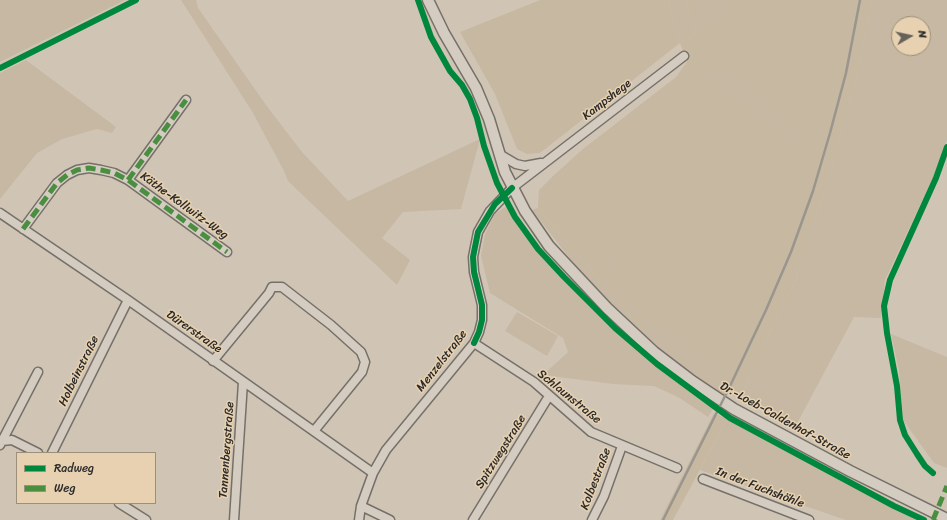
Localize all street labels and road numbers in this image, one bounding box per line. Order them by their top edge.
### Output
street label: Kampshege [580,76,634,124]
street label: Käthe-Kollwitz-Weg [137,169,231,243]
street label: Dürerstraße [163,308,225,356]
street label: Menzelstraße [414,327,470,395]
street label: Holbeinstraße [56,333,102,409]
street label: Schlaunstraße [534,367,604,427]
street label: Dr.-Loeb-Caldenhof-Straße [717,379,853,463]
street label: Tannenbergstraße [216,401,238,499]
street label: Spitzwegstraße [473,412,529,492]
street label: Kolbestraße [578,446,614,512]
street label: In der Fuchshöhle [714,465,806,511]

